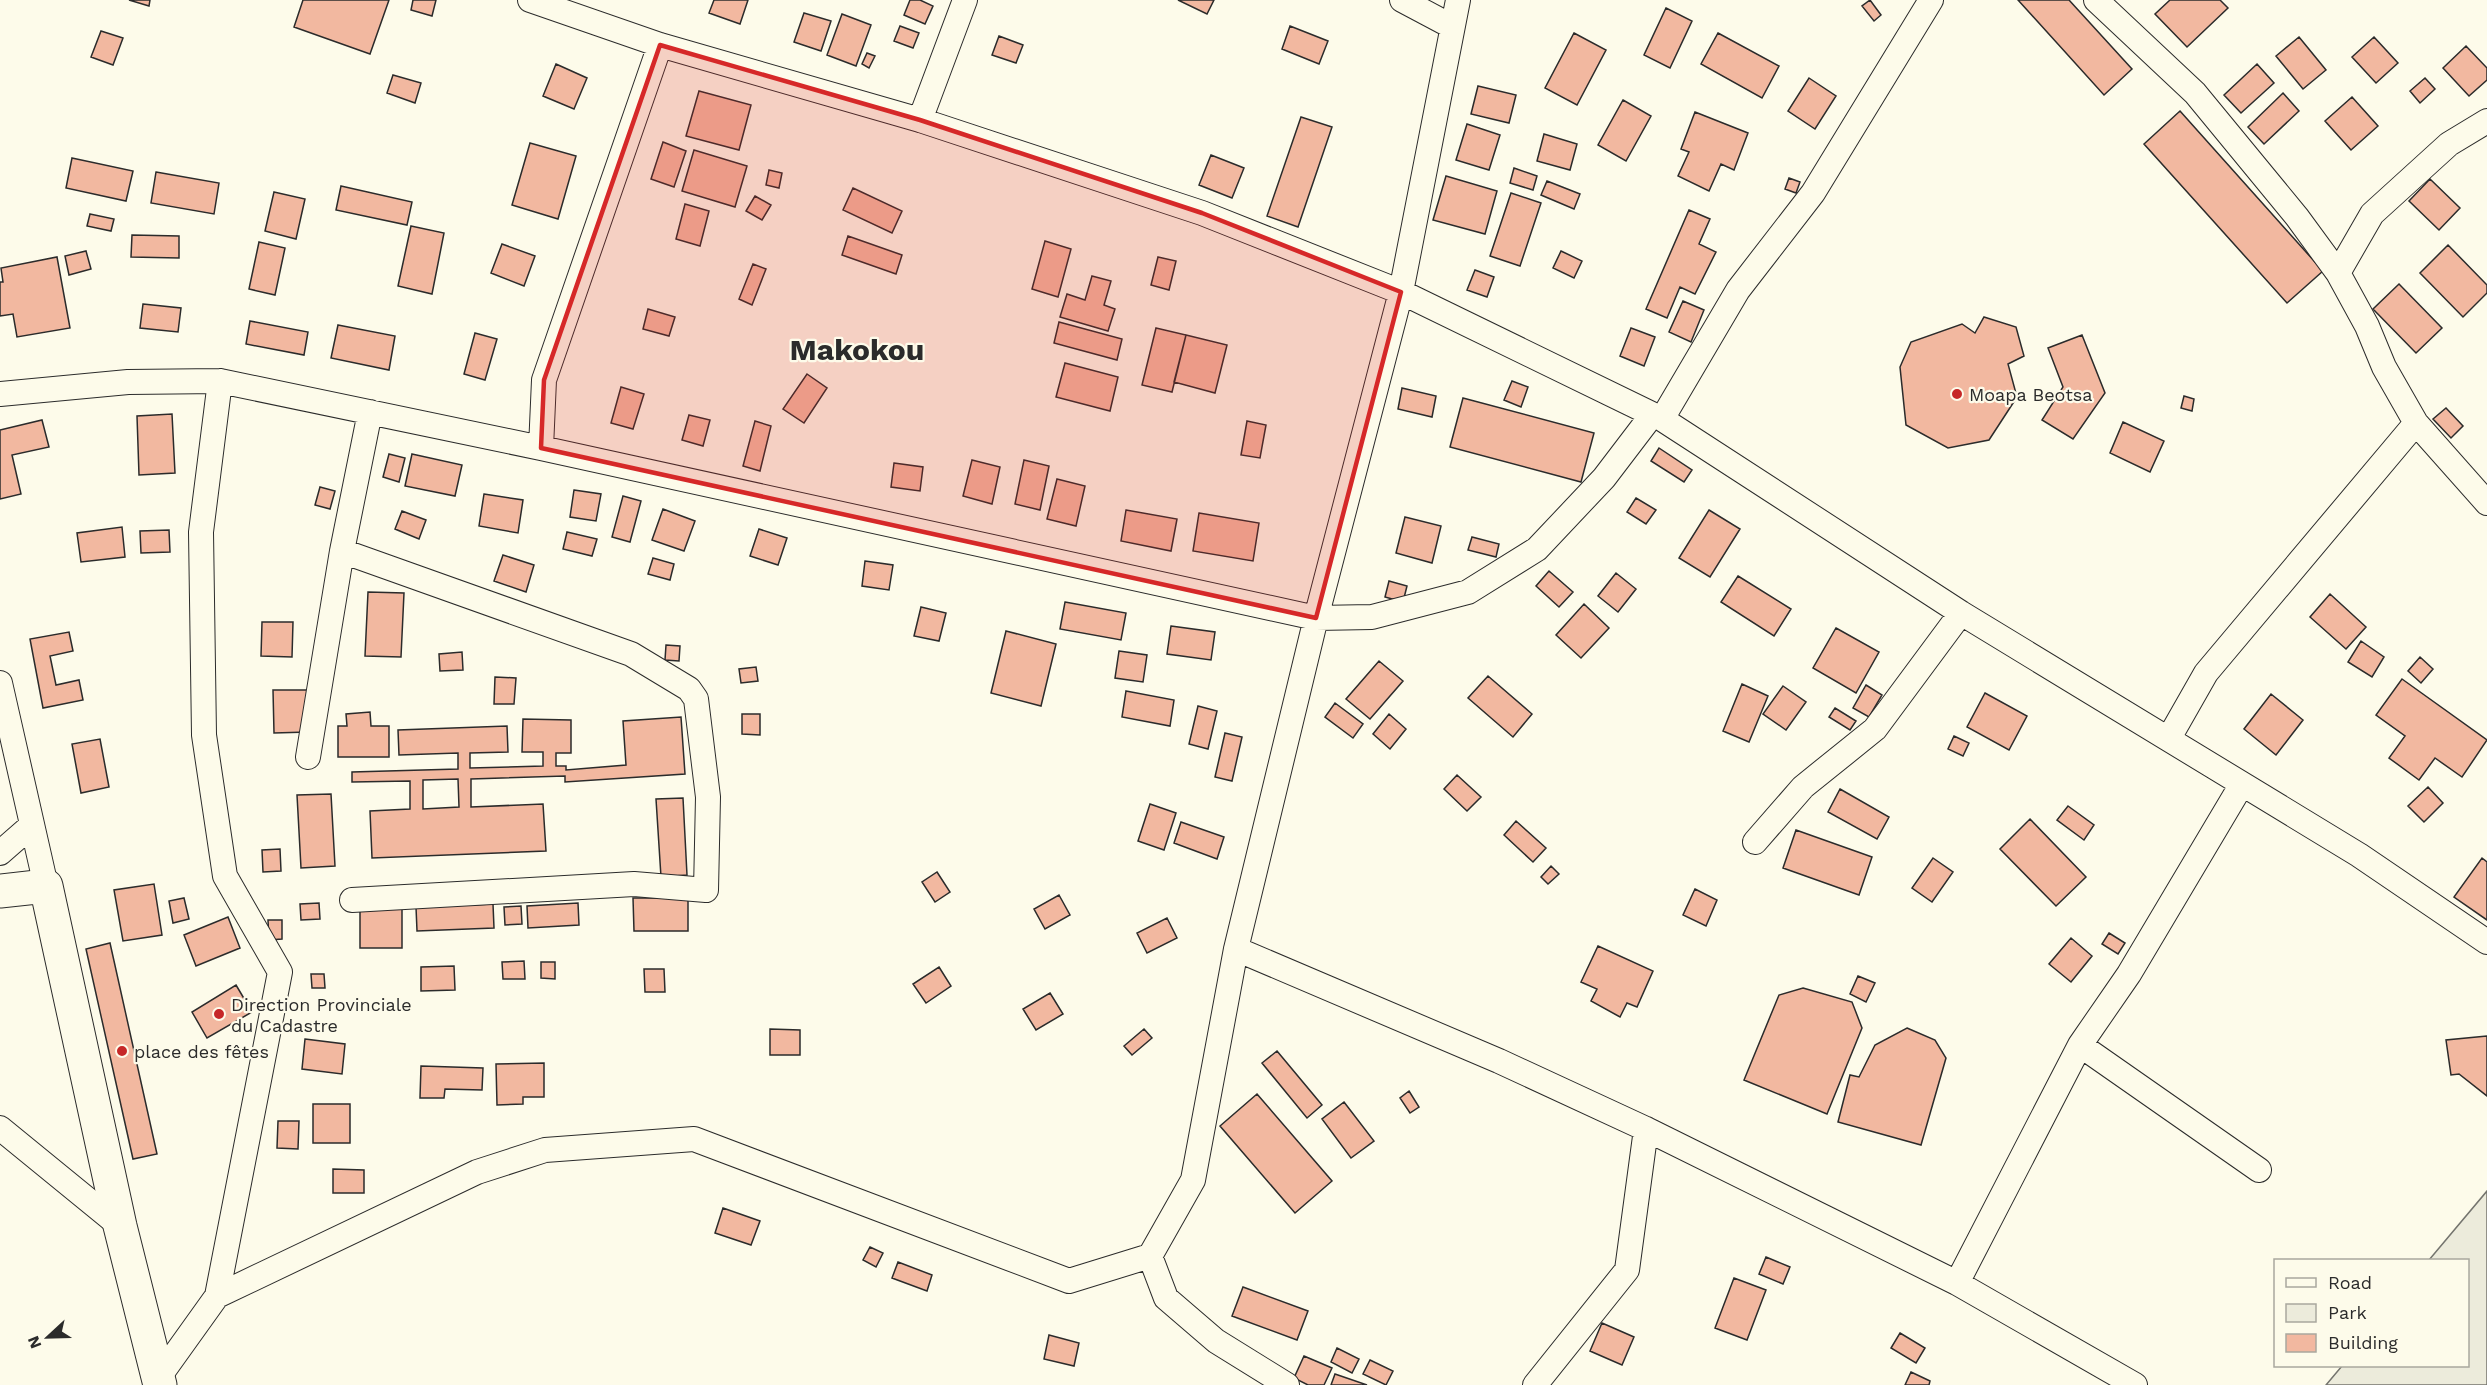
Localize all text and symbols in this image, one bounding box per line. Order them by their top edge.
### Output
district label: Makokou [790,332,924,367]
place label: Moapa Beotsa [1969,384,2092,405]
marker: Moapa Beotsa [1950,387,1964,401]
place label: Direction Provinciale du Cadastre [231,994,412,1036]
marker: Direction Provinciale du Cadastre [212,1007,226,1021]
place label: place des fêtes [134,1041,269,1062]
marker: place des fêtes [115,1044,129,1058]
legend [2274,1259,2469,1367]
text: Road [2328,1272,2372,1293]
text: Park [2328,1302,2367,1323]
north arrow [18,1307,78,1367]
text: Building [2328,1332,2398,1353]
text: N [24,1333,46,1351]

